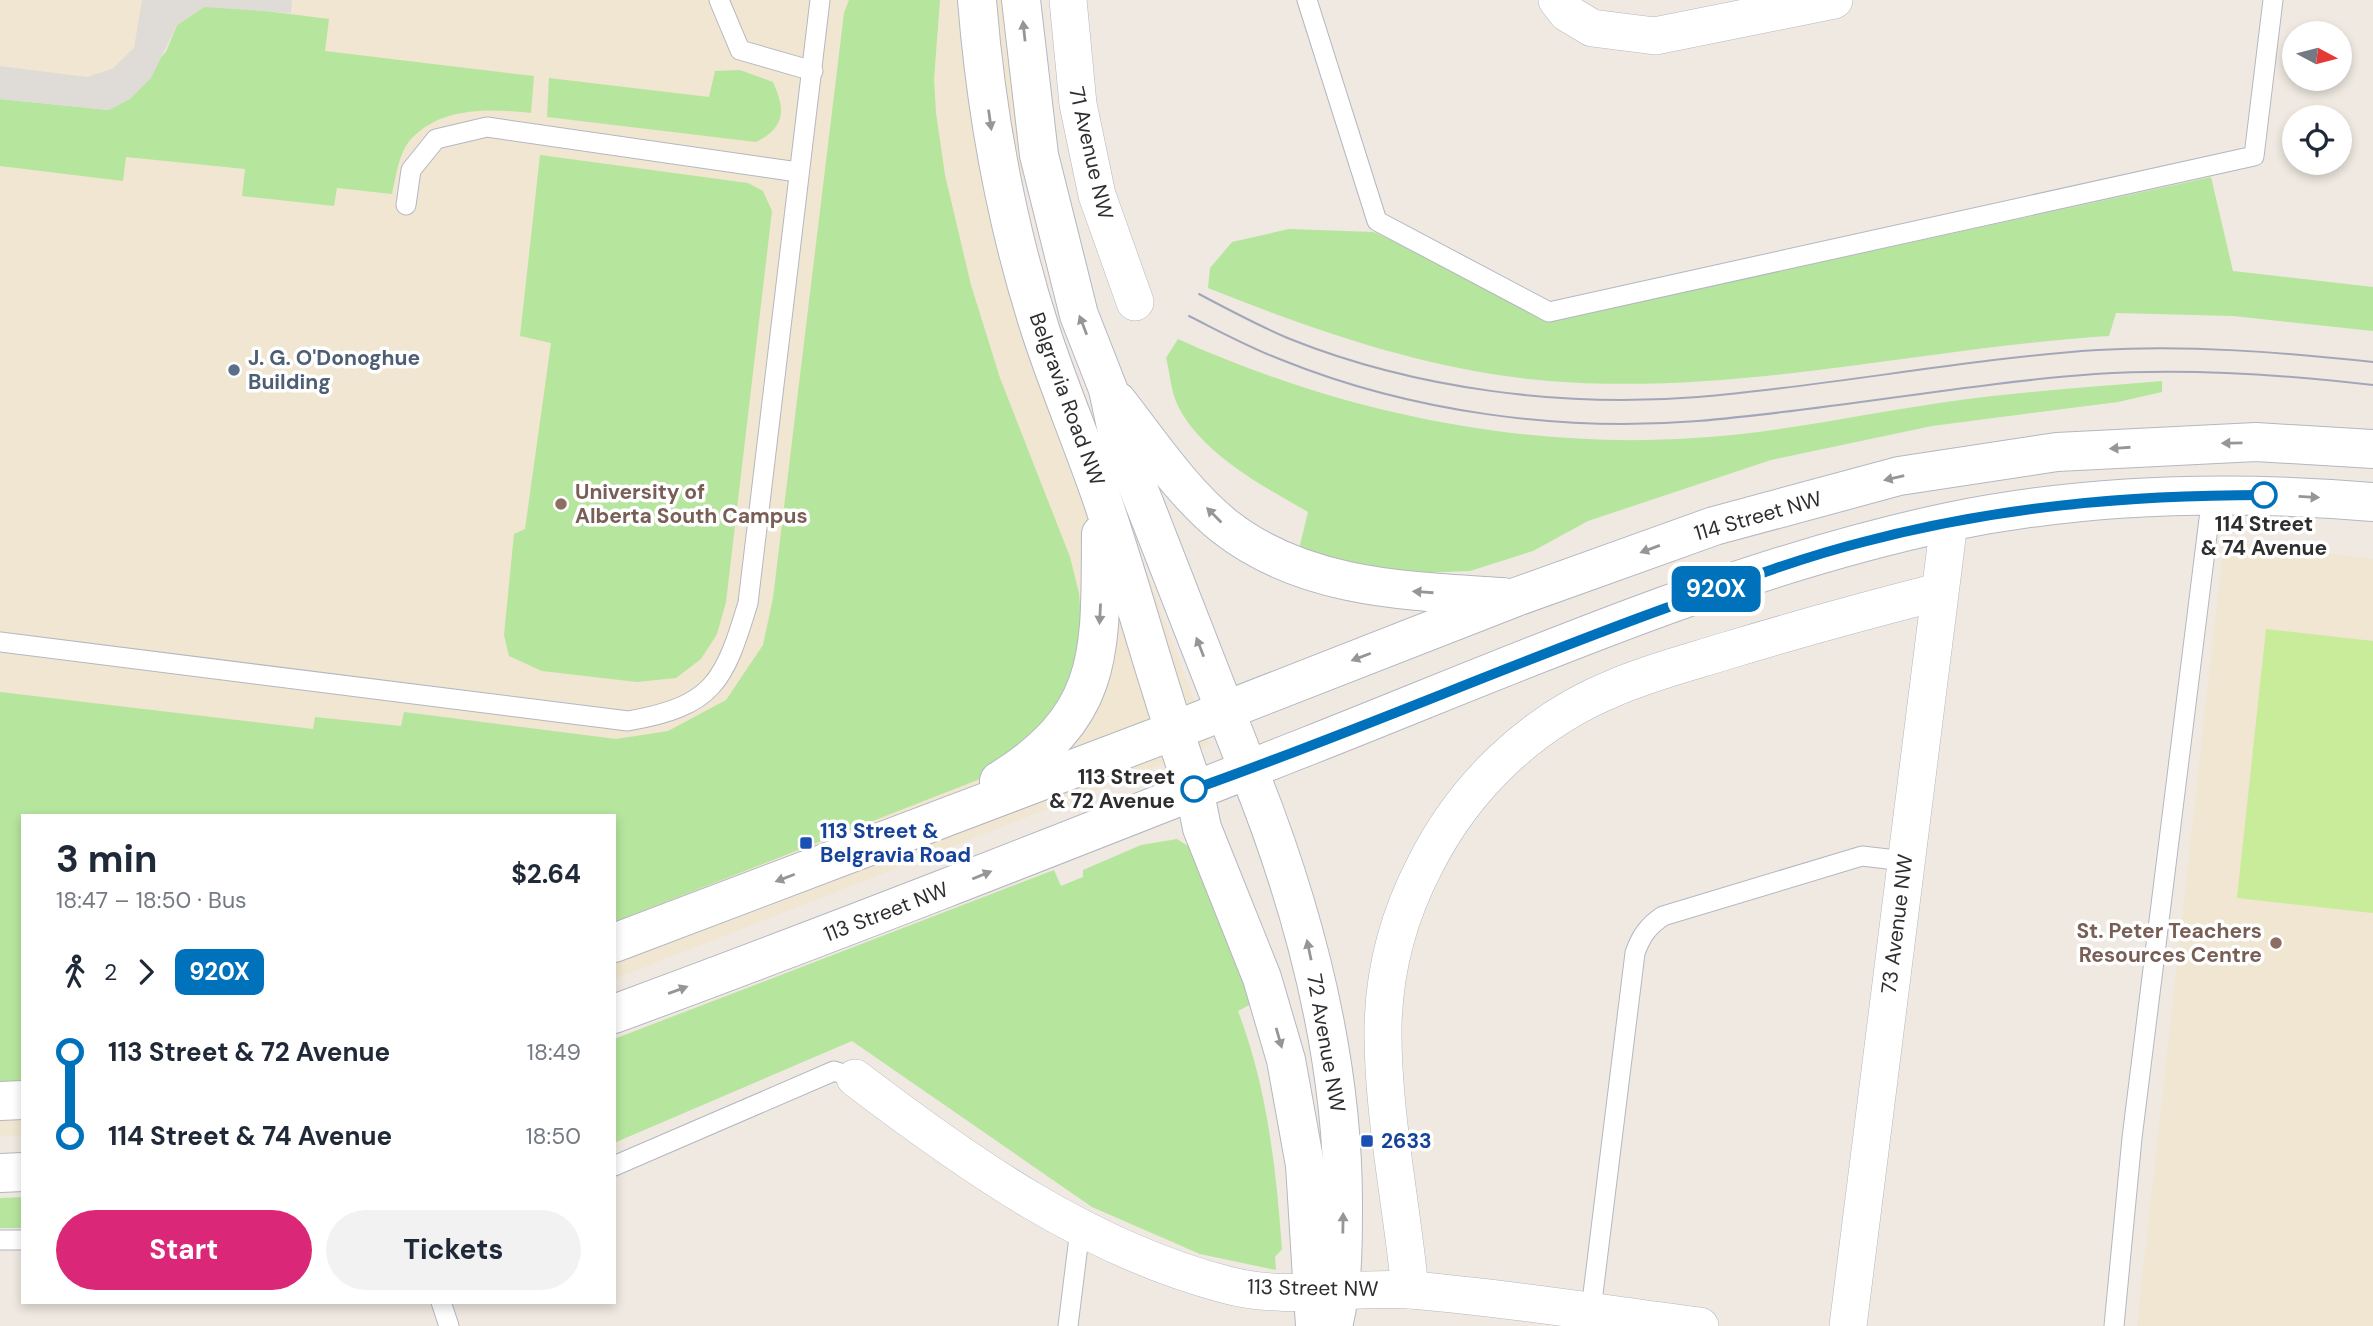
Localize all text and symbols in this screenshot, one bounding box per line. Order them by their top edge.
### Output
one-way arrow [1018,20,1029,42]
north arrow [2282,21,2352,91]
map controls [2282,21,2352,175]
street label: 71 Avenue NW [1062,84,1120,222]
button: locate [2282,105,2352,175]
one-way arrow [985,109,996,131]
street label: Belgravia Road NW [1023,309,1111,489]
one-way arrow [1078,315,1089,336]
place label: J. G. O'Donoghue Building [248,344,420,396]
marker: J. G. O'Donoghue Building [226,362,242,378]
one-way arrow [2220,437,2242,448]
one-way arrow [2108,443,2130,454]
one-way arrow [1883,473,1905,484]
place label: University of Alberta South Campus [575,478,808,530]
marker: 114 Street & 74 Avenue [2251,482,2277,508]
street label: 114 Street NW [1691,484,1825,548]
one-way arrow [2299,492,2321,503]
marker: University of Alberta South Campus [553,496,569,512]
one-way arrow [1206,508,1223,524]
place label: 114 Street & 74 Avenue [2201,510,2327,562]
one-way arrow [1640,544,1661,555]
line badge: 920X [1667,566,1765,612]
text: 920X [1686,573,1746,604]
one-way arrow [1412,586,1434,597]
one-way arrow [1094,603,1105,625]
one-way arrow [1195,636,1206,657]
one-way arrow [1350,652,1371,663]
place label: 113 Street & 72 Avenue [1049,763,1175,815]
marker: 113 Street & 72 Avenue [1181,776,1207,802]
place label: 113 Street & Belgravia Road [820,817,971,869]
text: 3 min [56,834,157,884]
marker: 113 Street & Belgravia Road [798,835,814,851]
street label: 73 Avenue NW [1875,853,1919,995]
text: $2.64 [511,857,581,891]
one-way arrow [972,869,993,880]
one-way arrow [775,872,796,883]
street label: 113 Street NW [820,875,952,949]
text: 18:47 – 18:50 · Bus [56,885,247,915]
place label: St. Peter Teachers Resources Centre [2076,917,2262,969]
marker: St. Peter Teachers Resources Centre [2268,935,2284,951]
one-way arrow [1304,939,1315,961]
icon: walk [56,953,94,991]
icon: forward [127,953,165,991]
text: 920X [189,956,250,987]
text: 2 [104,957,117,987]
street label: 72 Avenue NW [1300,972,1352,1114]
one-way arrow [668,985,689,996]
one-way arrow [1275,1028,1285,1049]
text: 113 Street & 72 Avenue [108,1035,390,1069]
text: 18:49 [527,1037,581,1067]
text: 114 Street & 74 Avenue [108,1119,392,1153]
text: 18:50 [525,1121,581,1151]
place label: 2633 [1381,1127,1432,1155]
marker: 2633 [1359,1133,1375,1149]
button: Start [56,1210,312,1290]
button: Tickets [326,1210,581,1290]
one-way arrow [1337,1212,1349,1234]
street label: 113 Street NW [1247,1273,1379,1303]

